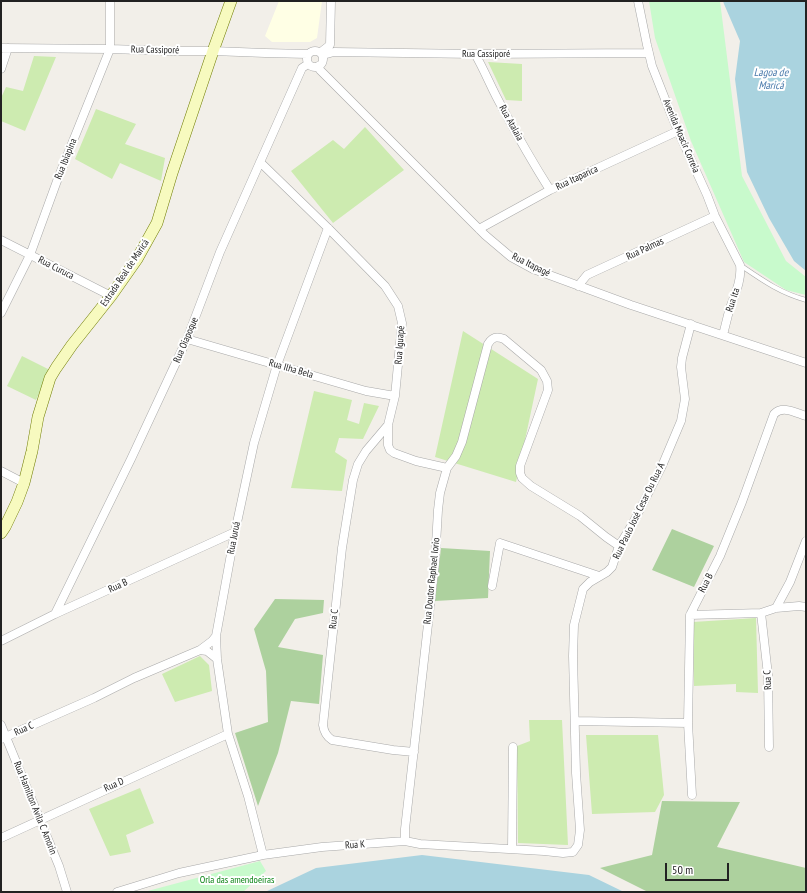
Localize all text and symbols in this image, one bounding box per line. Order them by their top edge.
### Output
street label: Rua Cassiporé [131,44,179,56]
street label: Rua Cassiporé [462,48,510,60]
water label: Lagoa de Maricá [754,66,788,92]
street label: Avenida Moacir Correia [660,97,702,175]
street label: Rua Atalaia [496,103,526,143]
street label: Rua Ibiapina [52,137,80,181]
street label: Rua Itaparica [554,163,600,193]
street label: Rua Palmas [624,235,666,263]
street label: Estrada Real de Maricá [98,237,152,309]
street label: Rua Itapagé [510,251,552,279]
street label: Rua Curuca [36,254,76,282]
street label: Rua Ita [724,287,742,313]
street label: Rua Oiapoque [171,315,201,365]
street label: Rua Iguapé [393,325,407,365]
street label: Rua Ilha Bela [267,357,315,381]
street label: Rua Paulo José Cesar Ou Rua A [610,461,668,561]
street label: Rua Juruá [225,521,243,555]
street label: Rua Doutor Raphael Iorio [421,537,443,625]
street label: Rua B [696,571,716,595]
street label: Rua B [106,576,130,596]
street label: Rua C [327,609,341,629]
street label: Rua C [761,670,775,690]
street label: Rua C [12,719,36,739]
street label: Rua Hamilton Avila C Amorin [11,760,59,856]
street label: Rua D [102,775,126,795]
street label: Rua K [345,838,365,852]
scale bar [667,855,731,881]
text: 50 m [672,862,693,877]
park label: Orla das amendoeiras [200,874,274,886]

